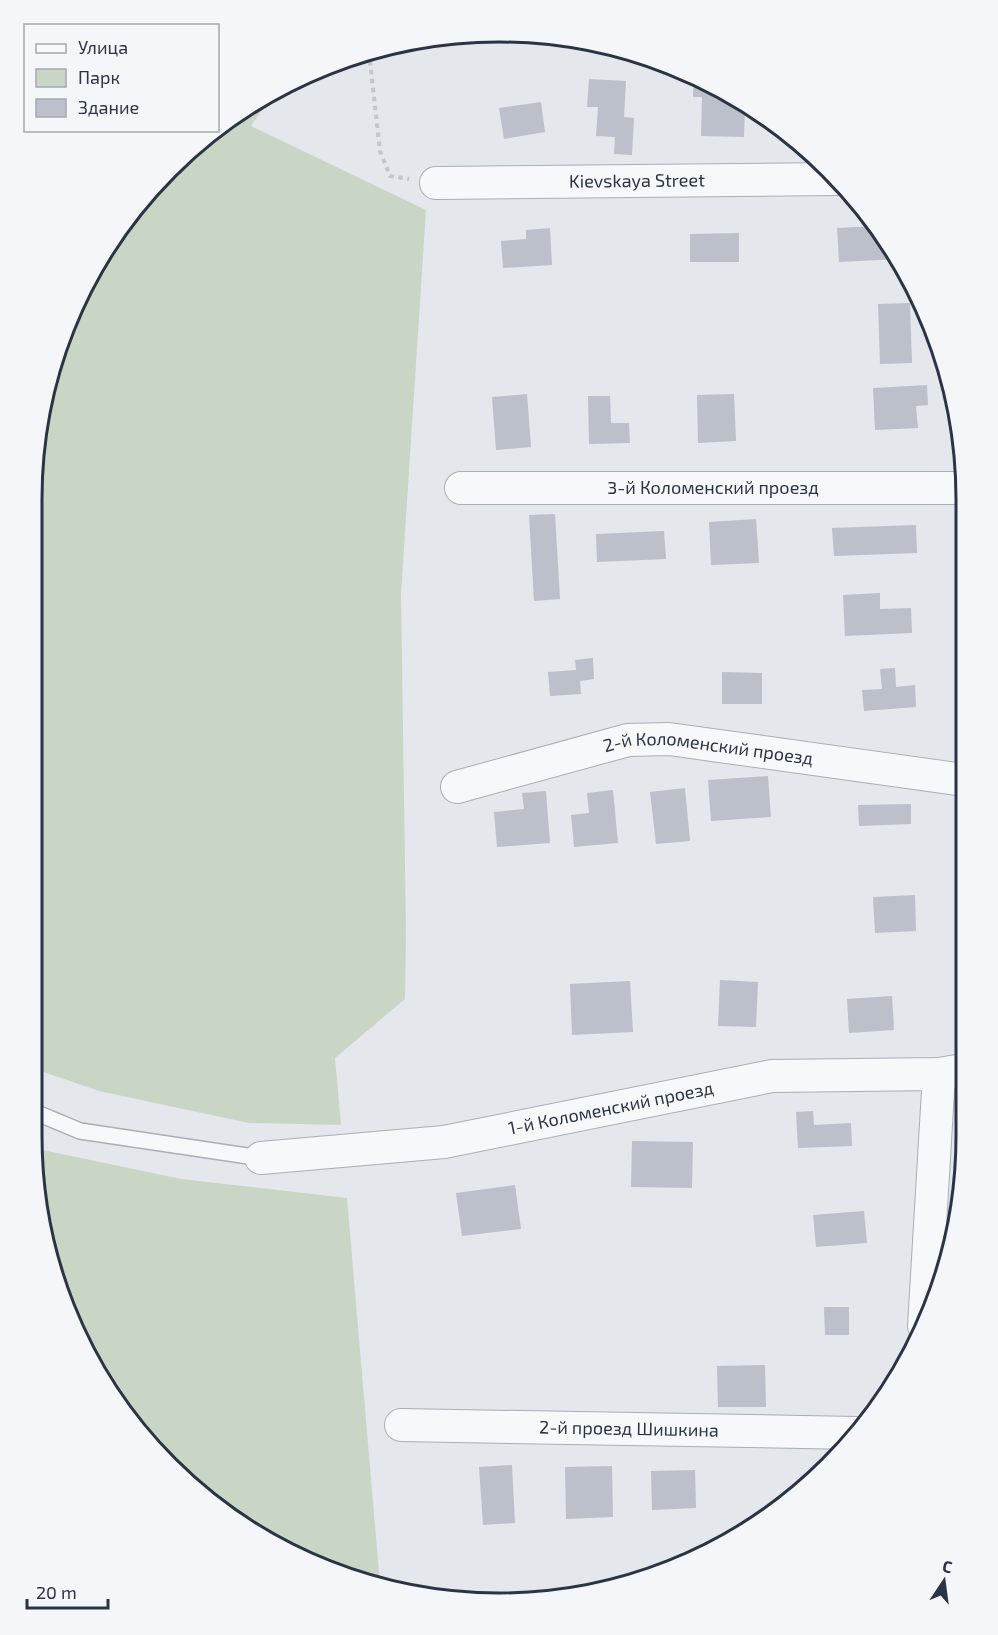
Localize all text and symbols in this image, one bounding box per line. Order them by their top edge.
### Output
legend [24,24,219,132]
text: Улица [78,36,128,58]
text: Парк [78,66,120,88]
text: Здание [78,96,139,118]
street label: Kievskaya Street [569,168,705,192]
street label: 3-й Коломенский проезд [607,476,819,498]
street label: 2-й Коломенский проезд [601,727,815,769]
street label: 1-й Коломенский проезд [506,1076,715,1139]
street label: 2-й проезд Шишкина [539,1415,719,1441]
north arrow [914,1551,974,1611]
text: С [941,1556,954,1576]
scale bar [27,1572,108,1610]
text: 20 m [36,1581,77,1603]

